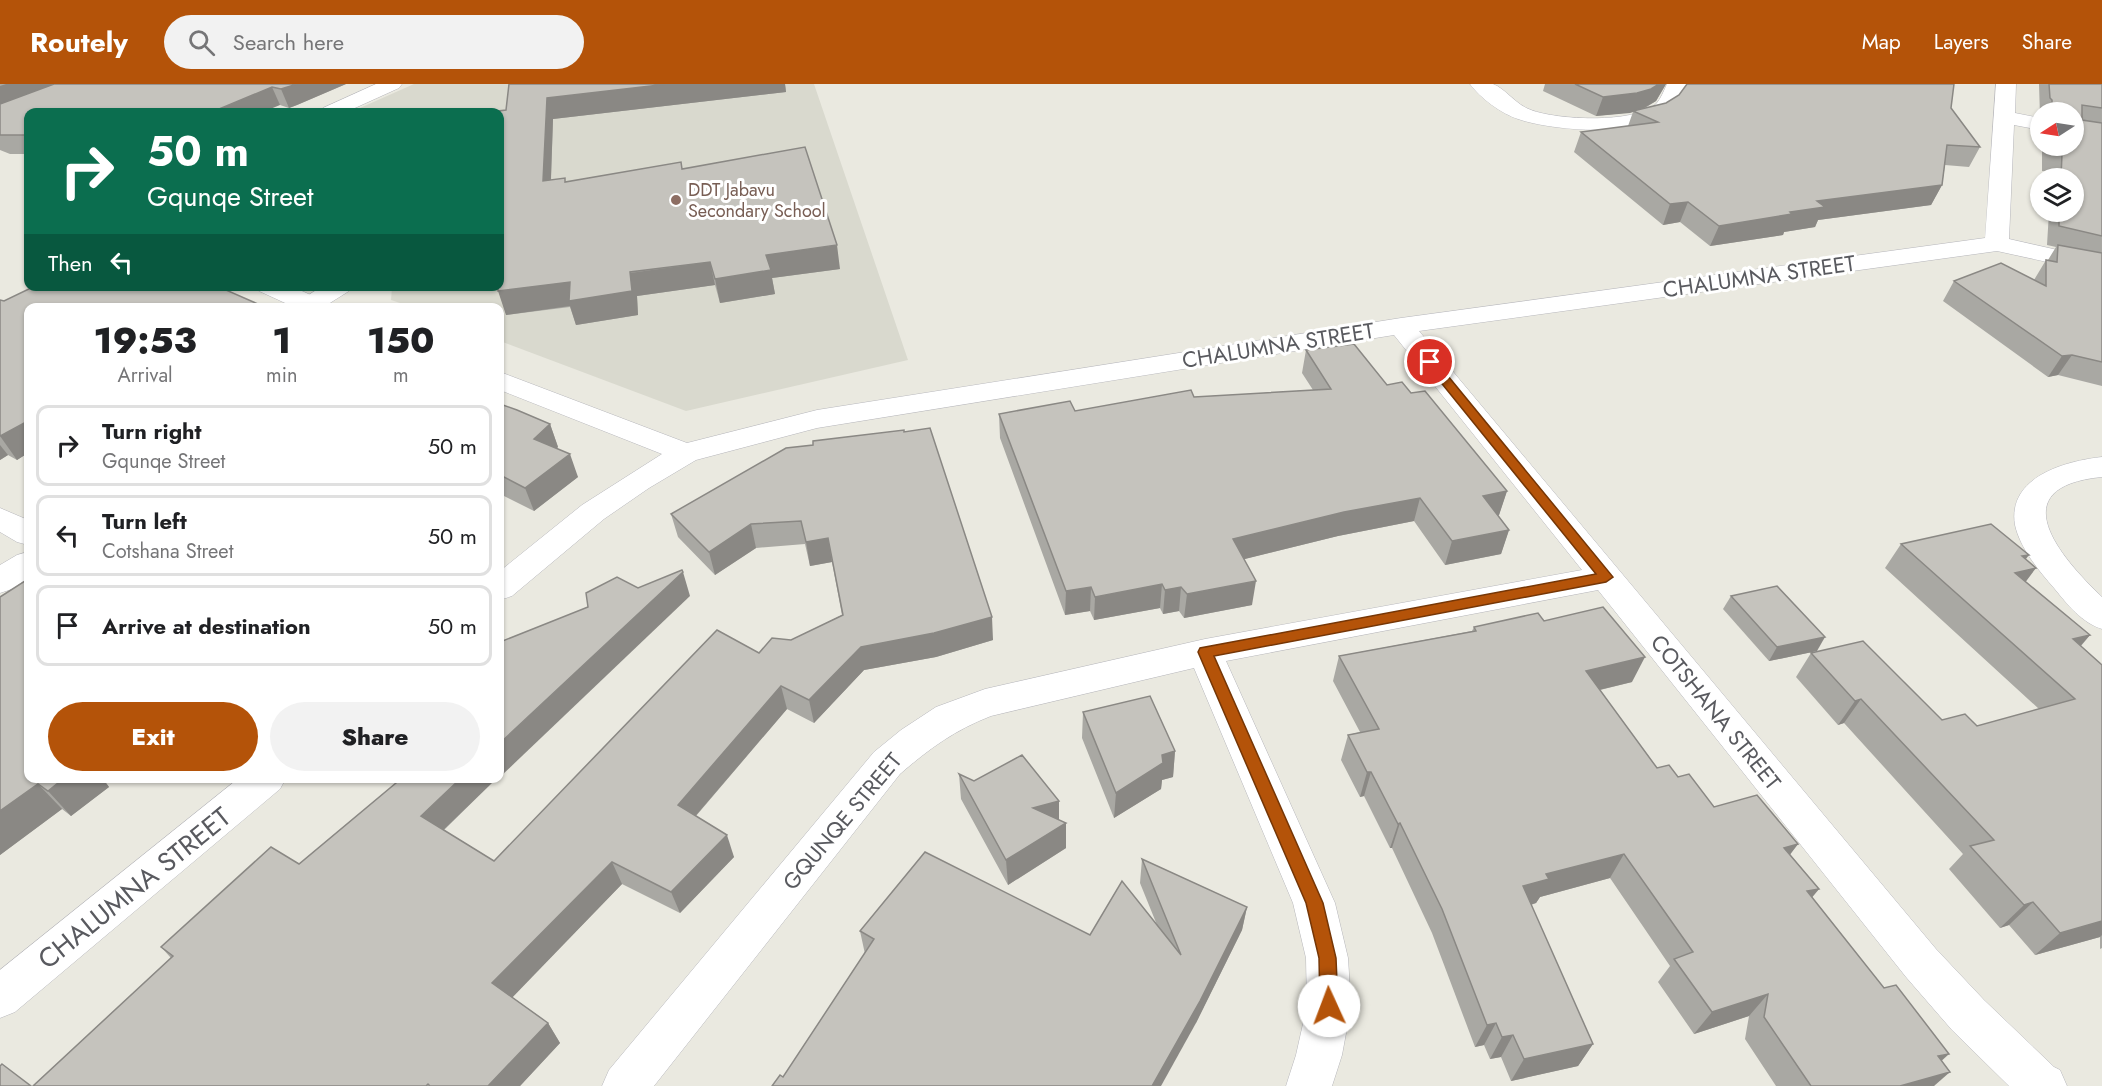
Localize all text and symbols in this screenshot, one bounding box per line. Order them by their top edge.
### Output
search box [164,15,584,69]
text: Routely [30,22,128,63]
icon: search [185,26,218,59]
text: Search here [233,26,344,58]
text: Map [1862,27,1901,57]
text: Layers [1934,27,1989,57]
text: Share [2022,27,2072,57]
north arrow [2030,102,2084,156]
map controls [2030,102,2084,222]
text: 50 m [147,121,249,182]
icon: right [48,132,126,210]
button: layers [2030,168,2084,222]
text: Gqunqe Street [147,177,313,216]
place label: DDT Jabavu Secondary School [688,177,826,224]
marker: DDT Jabavu Secondary School [669,193,683,207]
icon: left [105,246,138,279]
text: Then [48,247,93,279]
street label: CHALUMNA STREET [1661,247,1858,305]
text: 19:53 [93,314,197,366]
text: 1 [272,314,291,366]
text: 150 [367,314,434,366]
street label: CHALUMNA STREET [1180,314,1377,376]
pin [1404,336,1455,387]
icon: arrive [1413,345,1446,378]
text: Arrival [117,361,173,390]
text: min [266,361,297,390]
text: m [393,361,409,390]
text: Turn right [102,415,202,447]
icon: right [51,429,84,462]
text: 50 m [428,430,477,462]
text: Gqunqe Street [102,447,225,476]
text: Turn left [102,505,187,537]
icon: left [51,519,84,552]
text: 50 m [428,520,477,552]
text: Cotshana Street [102,537,233,566]
icon: arrive [51,609,84,642]
text: Arrive at destination [102,610,311,642]
text: 50 m [428,610,477,642]
street label: COTSHANA STREET [1643,628,1789,797]
button: Exit [48,702,258,771]
button: Share [270,702,480,771]
street label: GQUNQE STREET [775,745,910,897]
street label: CHALUMNA STREET [29,798,239,978]
position arrow [1297,974,1361,1038]

